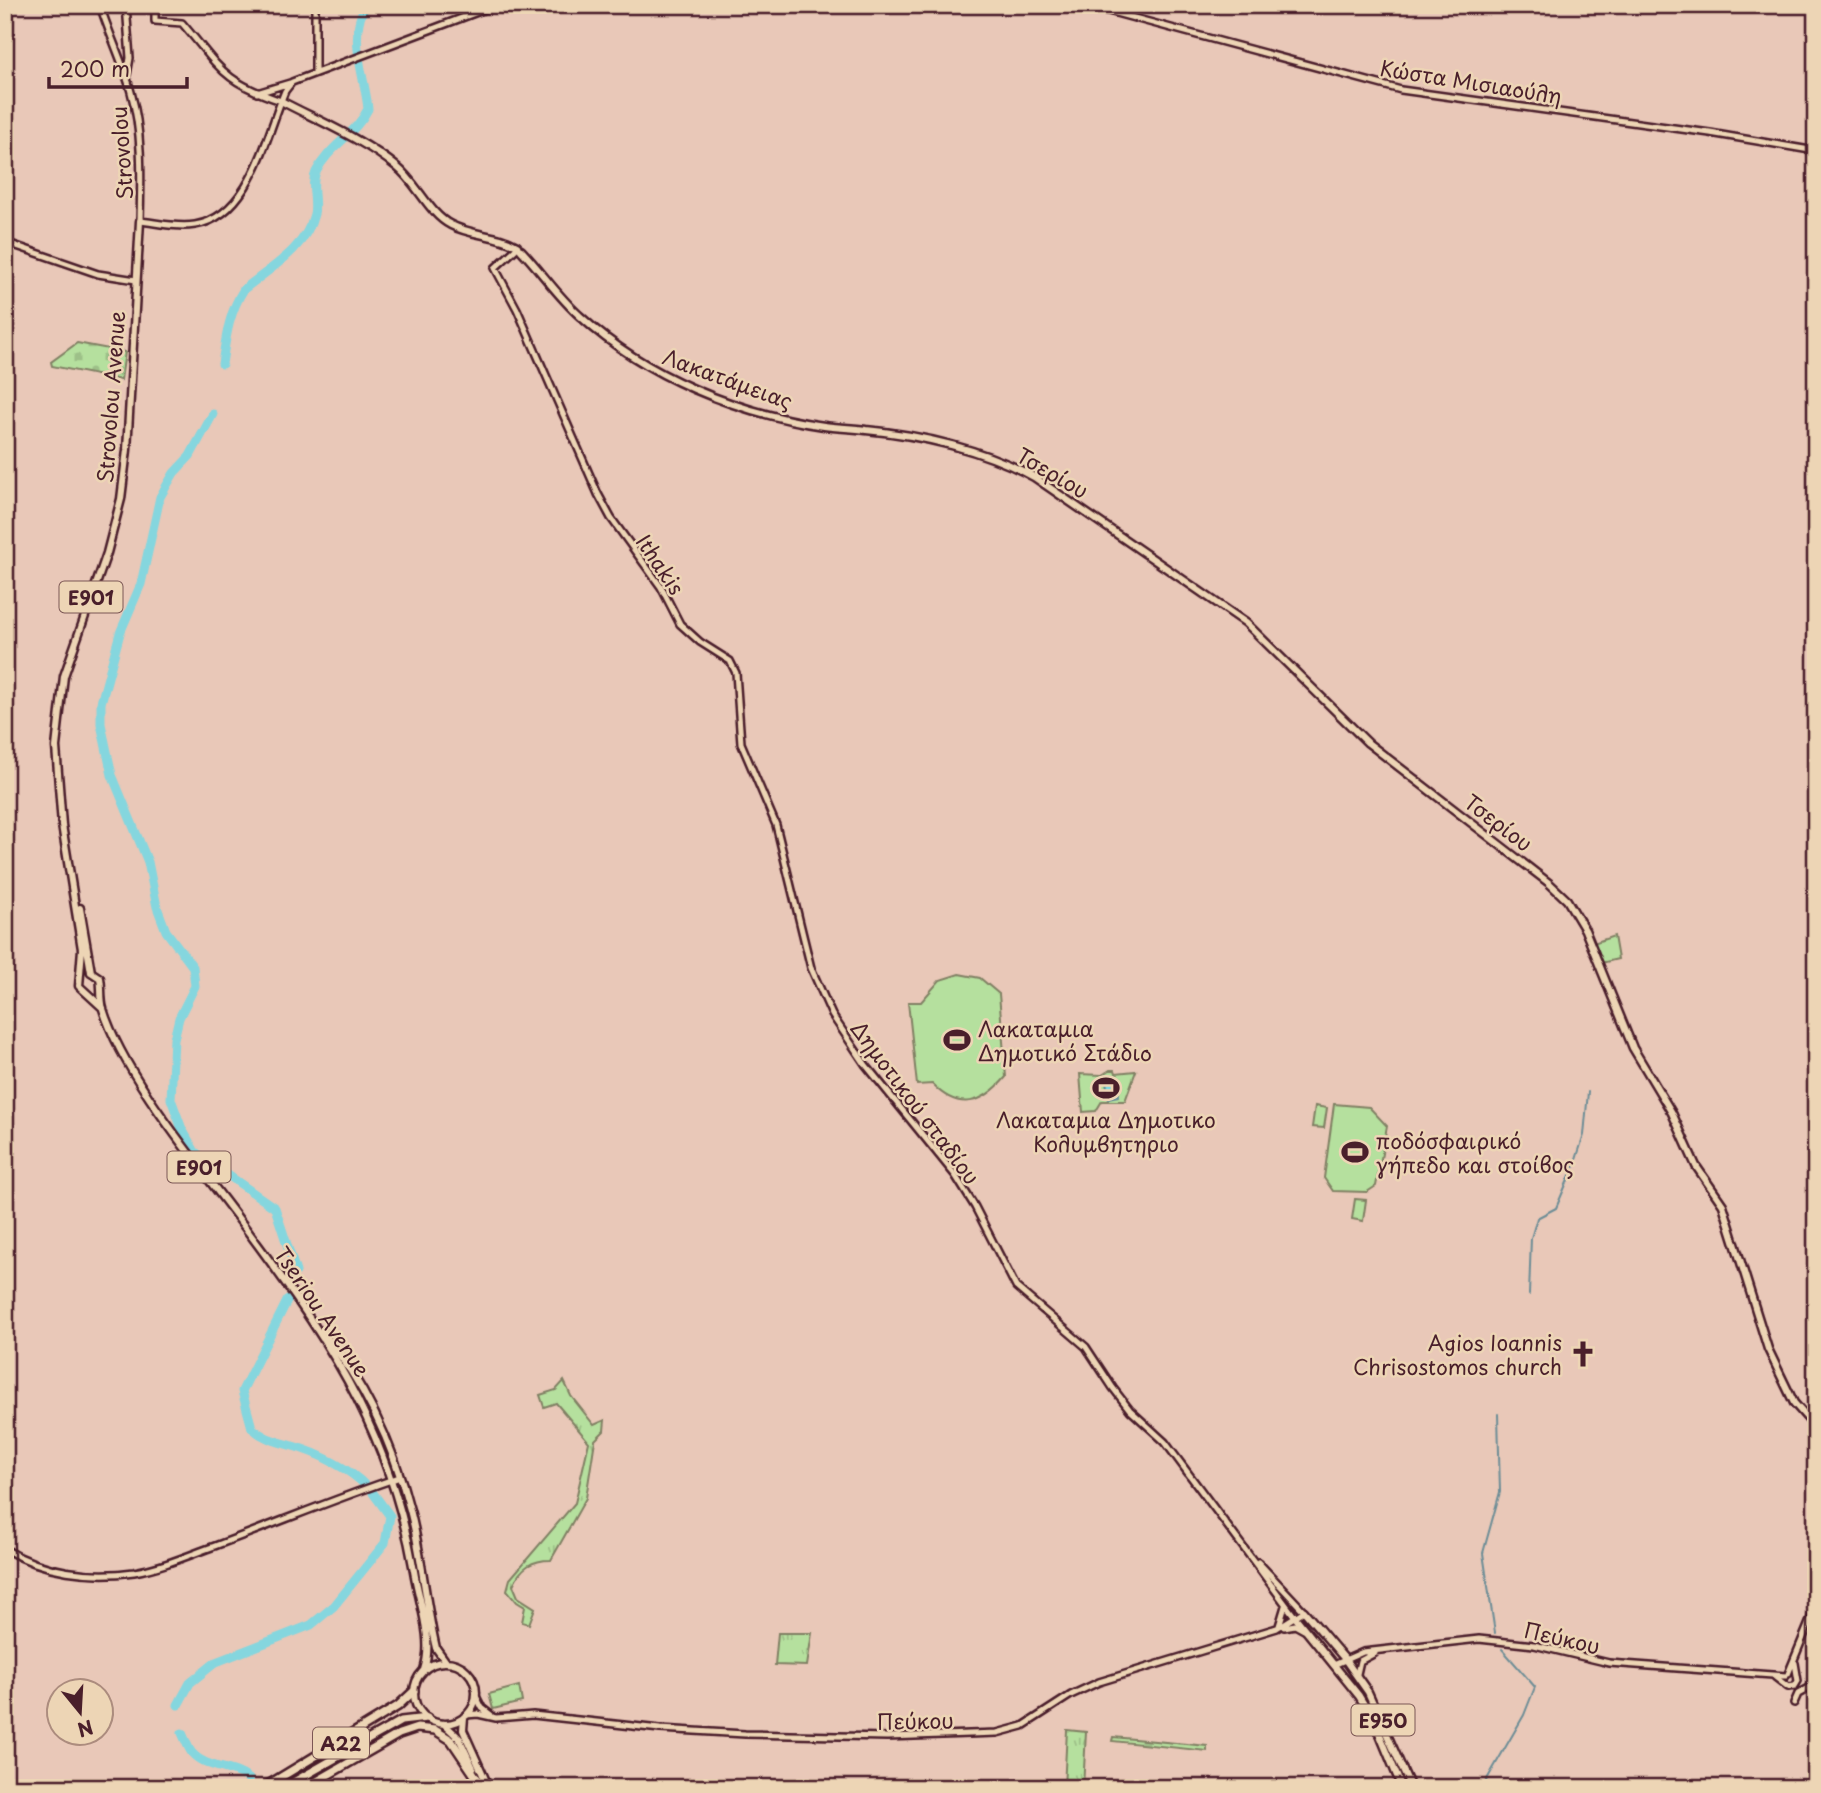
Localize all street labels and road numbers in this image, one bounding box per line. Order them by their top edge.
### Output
street label: Κώστα Μισιαούλη [1378,51,1564,111]
street label: Strovolou [102,105,140,201]
street label: Strovolou Avenue [88,310,132,484]
street label: Λακατάμειας [659,340,798,416]
street label: Τσερίου [1011,439,1095,505]
street label: Ithakis [629,527,693,601]
road number: E901 [60,582,122,612]
street label: Τσερίου [1458,786,1540,858]
street label: Δημοτικού σταδίου [844,1013,988,1191]
road number: E901 [168,1152,230,1182]
street label: Tseriou Avenue [267,1239,379,1383]
street label: Πεύκου [1521,1613,1603,1661]
street label: Πεύκου [876,1703,954,1737]
road number: E950 [1352,1704,1414,1736]
road number: A22 [313,1728,369,1758]

